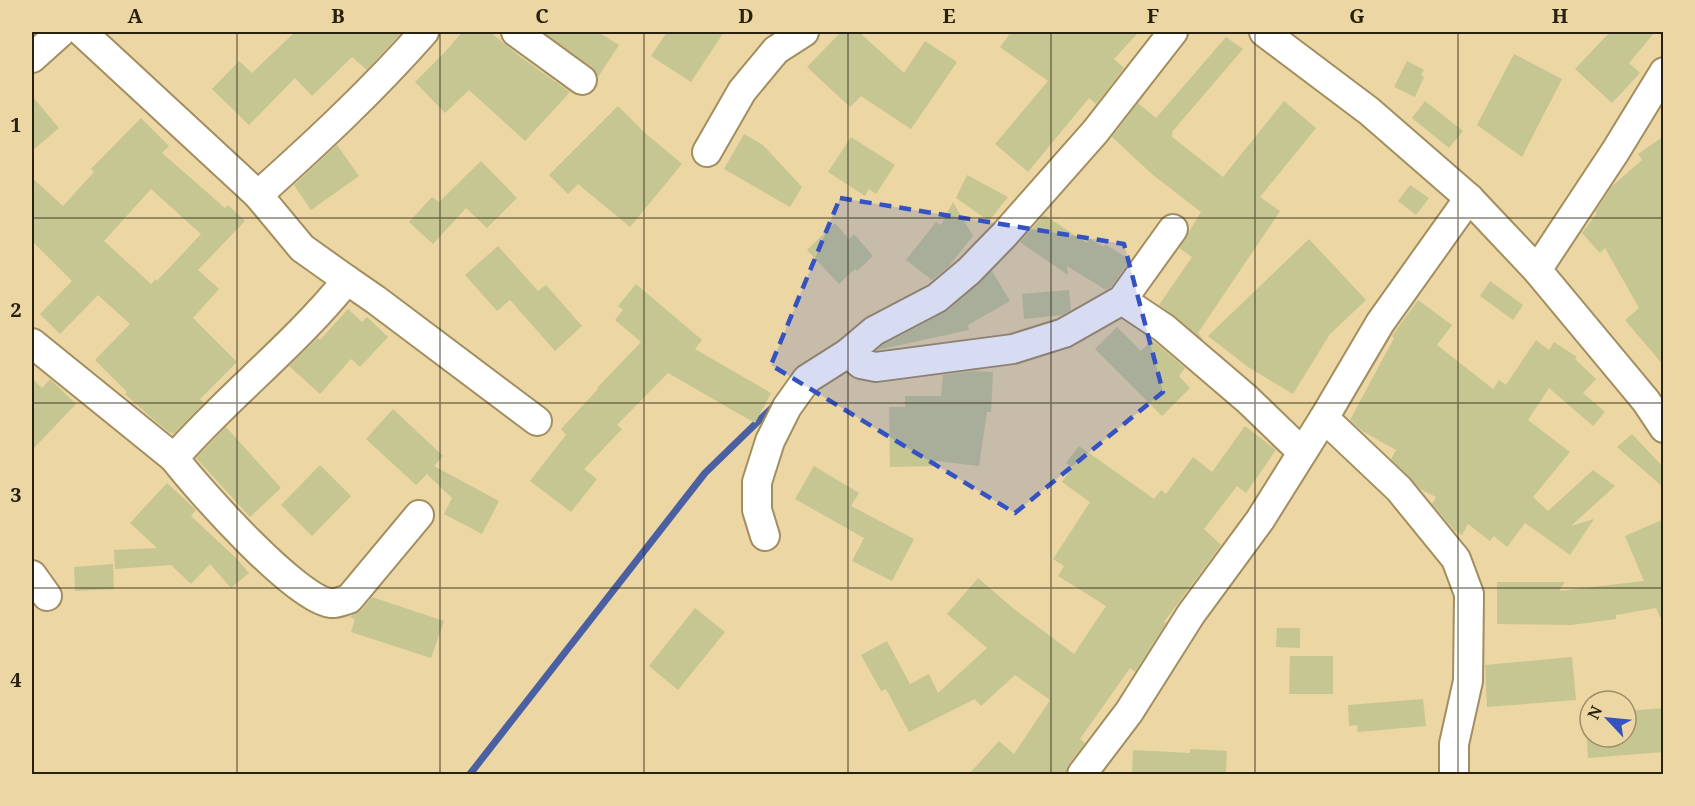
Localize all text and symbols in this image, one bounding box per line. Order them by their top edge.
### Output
text: A [127,2,143,29]
text: B [331,2,345,29]
text: C [535,2,549,29]
text: D [738,2,754,29]
text: E [942,2,956,29]
text: F [1147,2,1159,29]
text: G [1349,2,1365,29]
text: H [1552,2,1568,29]
text: 1 [10,111,22,138]
text: 2 [10,296,22,323]
text: 3 [10,481,22,508]
text: 4 [10,666,22,693]
north arrow [1578,689,1638,749]
text: N [1582,702,1607,723]

